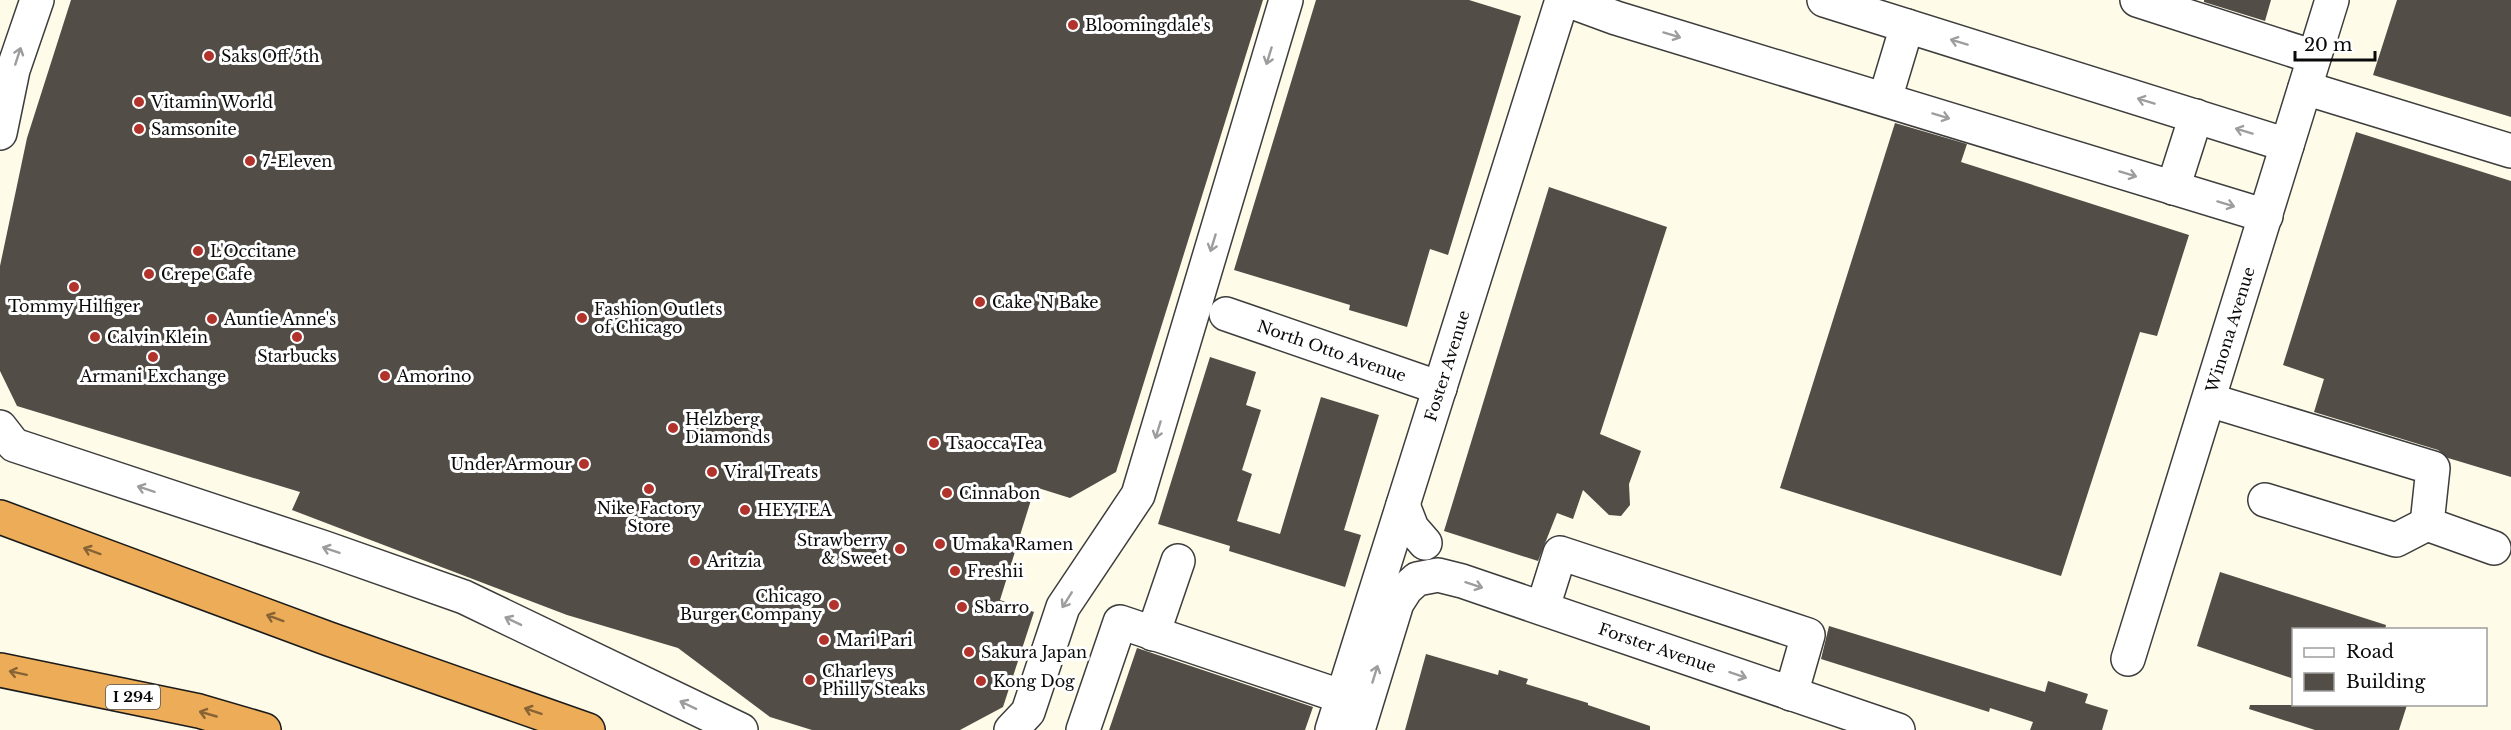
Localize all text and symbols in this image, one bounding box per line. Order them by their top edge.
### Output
place label: Bloomingdale's [1085,15,1211,35]
marker: Bloomingdale's [1066,18,1080,32]
scale bar [2295,24,2374,62]
one-way arrow [1662,30,1681,41]
text: 20 m [2304,34,2352,56]
one-way arrow [1950,36,1969,47]
place label: Saks Off 5th [221,46,319,66]
one-way arrow [1263,46,1274,65]
one-way arrow [13,47,24,66]
marker: Saks Off 5th [202,49,216,63]
place label: Vitamin World [150,92,273,112]
one-way arrow [2137,94,2156,105]
marker: Vitamin World [132,95,146,109]
one-way arrow [1931,111,1950,122]
place label: Samsonite [151,119,237,139]
marker: Samsonite [132,122,146,136]
one-way arrow [2235,125,2254,136]
place label: 7-Eleven [262,151,332,171]
marker: 7-Eleven [243,154,257,168]
one-way arrow [2118,169,2137,180]
one-way arrow [2216,199,2235,210]
one-way arrow [1207,233,1218,252]
place label: L'Occitane [210,241,296,261]
marker: L'Occitane [191,244,205,258]
place label: Crepe Cafe [161,264,252,284]
street label: Winona Avenue [2201,264,2259,396]
marker: Crepe Cafe [142,267,156,281]
marker: Tommy Hilfiger [67,280,81,294]
place label: Cake 'N Bake [992,292,1098,312]
marker: Cake 'N Bake [973,295,987,309]
place label: Tommy Hilfiger [8,296,140,316]
place label: Fashion Outlets of Chicago [594,299,722,337]
street label: Foster Avenue [1420,308,1474,424]
place label: Auntie Anne's [223,309,336,329]
marker: Fashion Outlets of Chicago [575,311,589,325]
marker: Auntie Anne's [205,312,219,326]
street label: North Otto Avenue [1255,316,1409,386]
place label: Calvin Klein [107,327,208,347]
marker: Calvin Klein [88,330,102,344]
marker: Starbucks [290,330,304,344]
place label: Starbucks [257,346,337,366]
marker: Armani Exchange [146,350,160,364]
place label: Armani Exchange [79,366,226,386]
place label: Amorino [396,366,472,386]
marker: Amorino [378,369,392,383]
place label: Helzberg Diamonds [685,409,770,447]
one-way arrow [1152,420,1163,439]
marker: Helzberg Diamonds [666,421,680,435]
place label: Tsaocca Tea [946,433,1043,453]
marker: Tsaocca Tea [927,436,941,450]
place label: Under Armour [451,454,572,474]
marker: Under Armour [577,457,591,471]
place label: Viral Treats [723,462,818,482]
marker: Viral Treats [705,465,719,479]
one-way arrow [137,482,156,493]
marker: Nike Factory Store [642,482,656,496]
place label: Cinnabon [959,483,1040,503]
marker: Cinnabon [940,486,954,500]
place label: Nike Factory Store [597,498,702,536]
place label: HEYTEA [757,500,833,520]
marker: HEYTEA [738,503,752,517]
place label: Strawberry & Sweet [797,530,889,568]
place label: Umaka Ramen [952,534,1073,554]
marker: Umaka Ramen [933,537,947,551]
marker: Strawberry & Sweet [893,542,907,556]
one-way arrow [322,543,341,554]
one-way arrow [83,544,102,555]
place label: Aritzia [706,551,762,571]
marker: Aritzia [688,554,702,568]
place label: Freshii [967,561,1024,581]
marker: Freshii [948,564,962,578]
one-way arrow [1464,580,1483,591]
place label: Chicago Burger Company [680,586,823,624]
one-way arrow [1061,591,1073,608]
place label: Sbarro [974,597,1029,617]
marker: Chicago Burger Company [827,598,841,612]
marker: Sbarro [955,600,969,614]
one-way arrow [266,612,284,623]
one-way arrow [504,614,522,626]
street label: Forster Avenue [1596,618,1719,677]
legend [2292,628,2487,706]
place label: Mari Pari [836,630,913,650]
marker: Mari Pari [817,633,831,647]
text: Road [2346,641,2394,663]
place label: Sakura Japan [981,642,1087,662]
marker: Sakura Japan [962,645,976,659]
place label: Charleys Philly Steaks [822,661,926,699]
one-way arrow [1370,665,1381,684]
one-way arrow [8,667,27,679]
place label: Kong Dog [993,671,1075,691]
one-way arrow [1728,671,1747,682]
text: Building [2346,671,2425,693]
marker: Charleys Philly Steaks [803,673,817,687]
marker: Kong Dog [974,674,988,688]
road number: I 294 [106,685,160,709]
one-way arrow [680,698,698,710]
one-way arrow [524,704,543,715]
one-way arrow [199,708,218,719]

